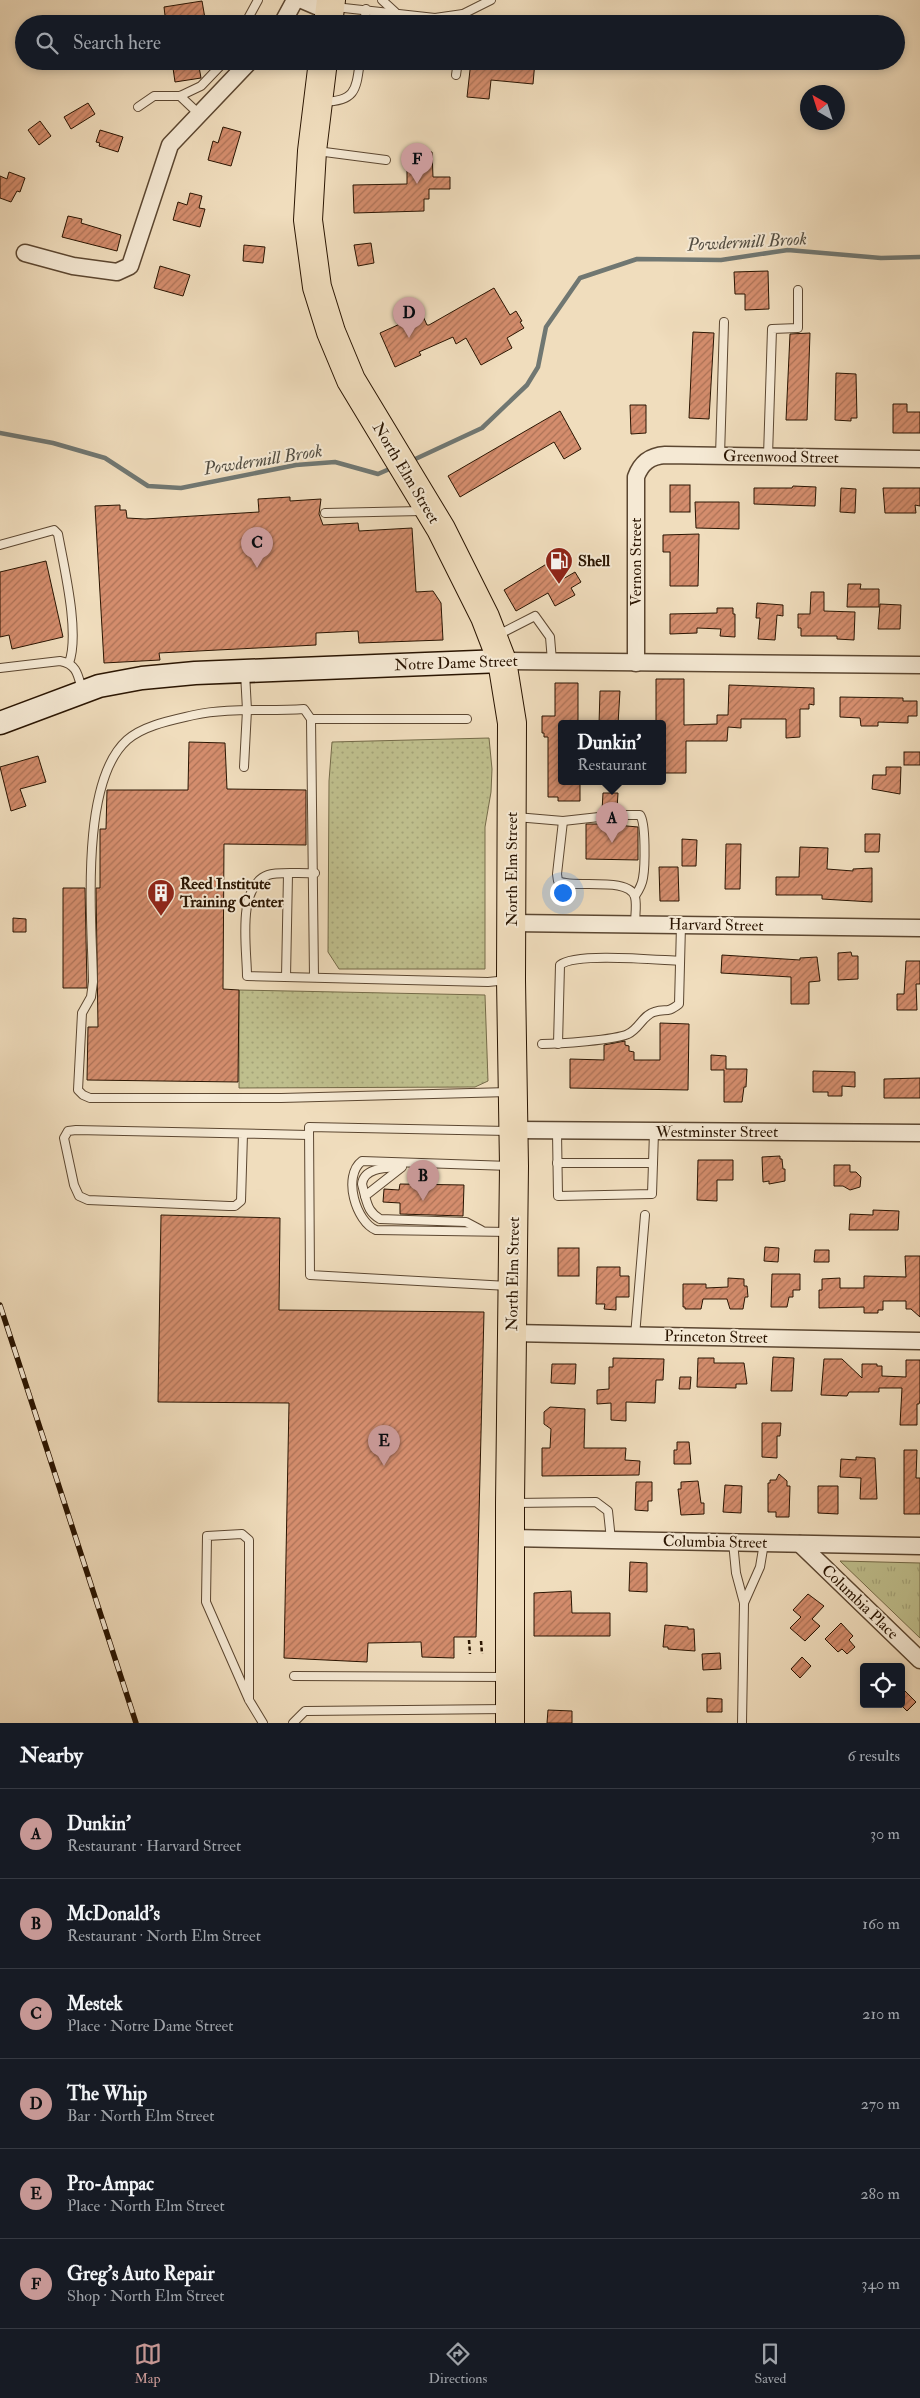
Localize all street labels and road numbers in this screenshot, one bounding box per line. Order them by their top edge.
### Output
street label: North Elm Street [368,419,444,527]
street label: Greenwood Street [723,446,839,468]
street label: Vernon Street [626,518,646,606]
street label: Notre Dame Street [394,651,518,675]
street label: North Elm Street [502,812,522,926]
street label: Harvard Street [668,914,764,936]
street label: Westminster Street [655,1122,778,1142]
street label: North Elm Street [502,1217,524,1331]
street label: Princeton Street [664,1326,768,1348]
street label: Columbia Street [663,1531,767,1553]
street label: Columbia Place [817,1560,903,1644]

